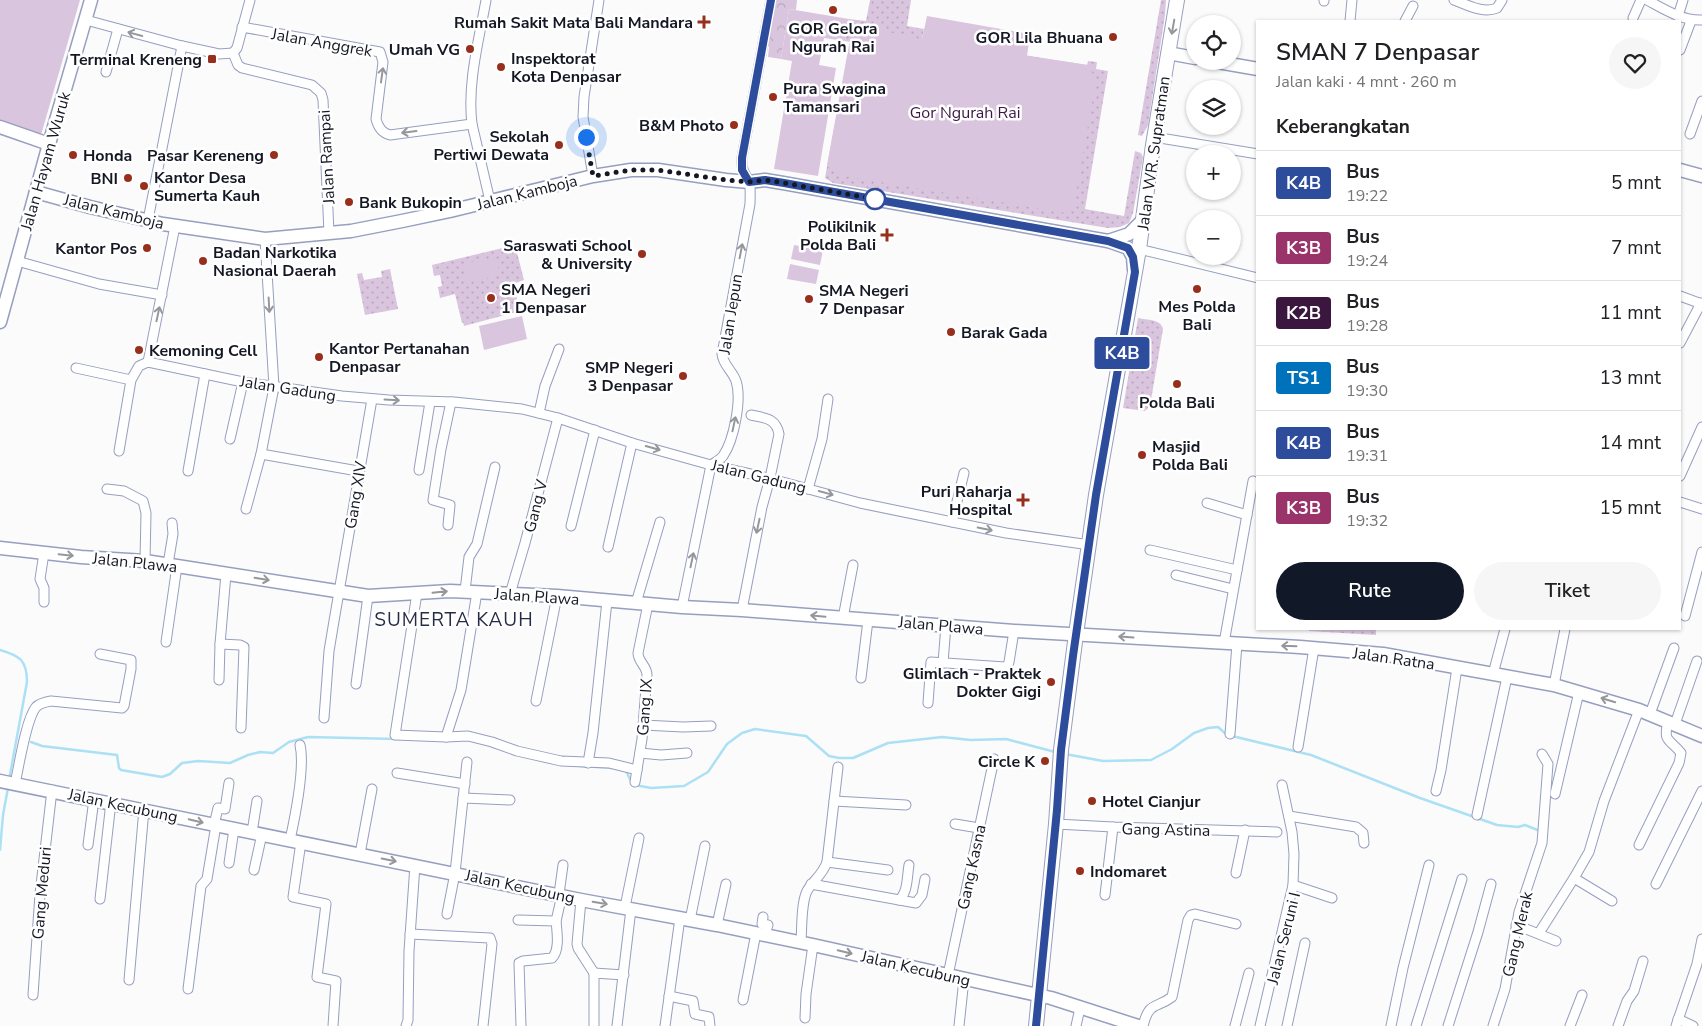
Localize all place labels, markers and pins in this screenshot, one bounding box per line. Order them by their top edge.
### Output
marker: GOR Gelora Ngurah Rai [827,4,839,16]
place label: Rumah Sakit Mata Bali Mandara [454,12,693,34]
marker: Rumah Sakit Mata Bali Mandara [697,15,711,29]
place label: GOR Gelora Ngurah Rai [788,18,878,58]
place label: GOR Lila Bhuana [976,27,1103,49]
marker: GOR Lila Bhuana [1107,31,1119,43]
place label: Umah VG [389,39,460,61]
marker: Umah VG [464,43,476,55]
place label: Inspektorat Kota Denpasar [511,48,622,88]
place label: Terminal Kreneng [70,49,202,71]
marker: Terminal Kreneng [206,53,218,65]
marker: Inspektorat Kota Denpasar [495,61,507,73]
place label: Pura Swagina Tamansari [783,78,886,118]
marker: Pura Swagina Tamansari [767,91,779,103]
place label: B&M Photo [639,115,724,137]
marker: B&M Photo [728,119,740,131]
place label: Sekolah Pertiwi Dewata [433,126,549,166]
marker: Sekolah Pertiwi Dewata [553,139,565,151]
place label: Honda [83,145,132,167]
place label: Pasar Kereneng [147,145,264,167]
marker: Honda [67,149,79,161]
marker: Pasar Kereneng [268,149,280,161]
place label: Kantor Desa Sumerta Kauh [154,167,260,207]
place label: BNI [91,168,118,190]
marker: BNI [122,172,134,184]
marker: Kantor Desa Sumerta Kauh [138,180,150,192]
unlabelled marker [864,188,886,210]
place label: Bank Bukopin [359,192,462,214]
marker: Bank Bukopin [343,196,355,208]
place label: Polikilnik Polda Bali [800,216,876,256]
marker: Polikilnik Polda Bali [880,228,894,242]
place label: Saraswati School & University [503,235,633,275]
place label: Kantor Pos [55,238,137,260]
marker: Kantor Pos [141,242,153,254]
place label: Badan Narkotika Nasional Daerah [213,242,337,282]
marker: Saraswati School & University [636,248,648,260]
marker: Badan Narkotika Nasional Daerah [197,255,209,267]
place label: SMA Negeri 1 Denpasar [501,279,591,319]
place label: SMA Negeri 7 Denpasar [819,280,909,320]
marker: Mes Polda Bali [1191,283,1203,295]
marker: SMA Negeri 1 Denpasar [485,292,497,304]
marker: SMA Negeri 7 Denpasar [803,293,815,305]
place label: Mes Polda Bali [1158,296,1236,336]
place label: Barak Gada [961,322,1047,344]
marker: Barak Gada [945,326,957,338]
place label: Kantor Pertanahan Denpasar [329,338,470,378]
place label: Kemoning Cell [149,340,257,362]
marker: Kemoning Cell [133,344,145,356]
marker: Kantor Pertanahan Denpasar [313,351,325,363]
place label: SMP Negeri 3 Denpasar [585,357,674,397]
marker: SMP Negeri 3 Denpasar [677,370,689,382]
marker: Polda Bali [1171,378,1183,390]
place label: Polda Bali [1139,392,1215,414]
place label: Masjid Polda Bali [1152,436,1228,476]
marker: Masjid Polda Bali [1136,449,1148,461]
place label: Puri Raharja Hospital [921,481,1012,521]
marker: Puri Raharja Hospital [1016,493,1030,507]
place label: Glimlach - Praktek Dokter Gigi [903,663,1041,703]
marker: Glimlach - Praktek Dokter Gigi [1045,676,1057,688]
place label: Circle K [978,751,1036,773]
marker: Circle K [1039,755,1051,767]
place label: Hotel Cianjur [1102,791,1201,813]
marker: Hotel Cianjur [1086,795,1098,807]
place label: Indomaret [1090,861,1167,883]
marker: Indomaret [1074,865,1086,877]

